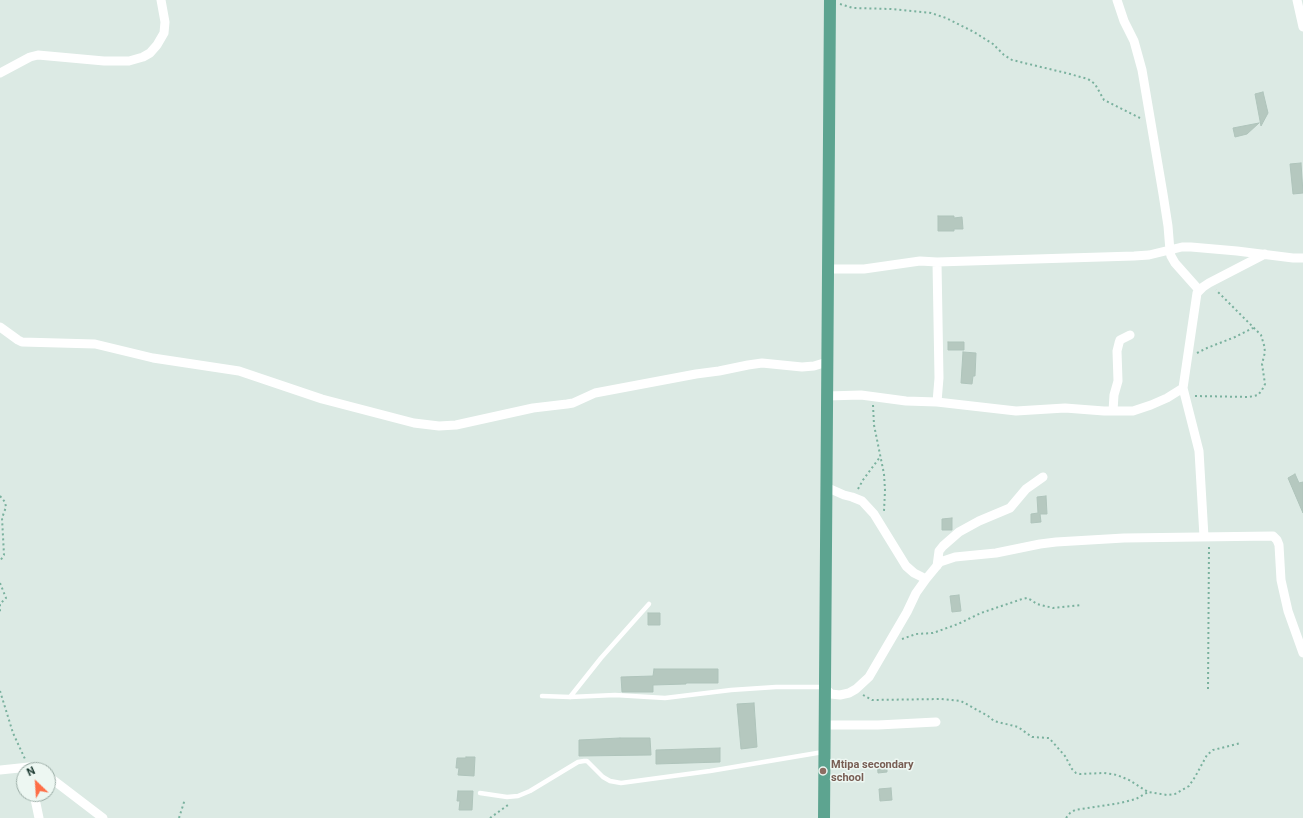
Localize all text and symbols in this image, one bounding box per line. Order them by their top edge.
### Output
place label: Mtipa secondary school [831,758,914,784]
north arrow [16,762,56,802]
text: N [25,764,37,779]
marker: Mtipa secondary school [818,766,828,776]

